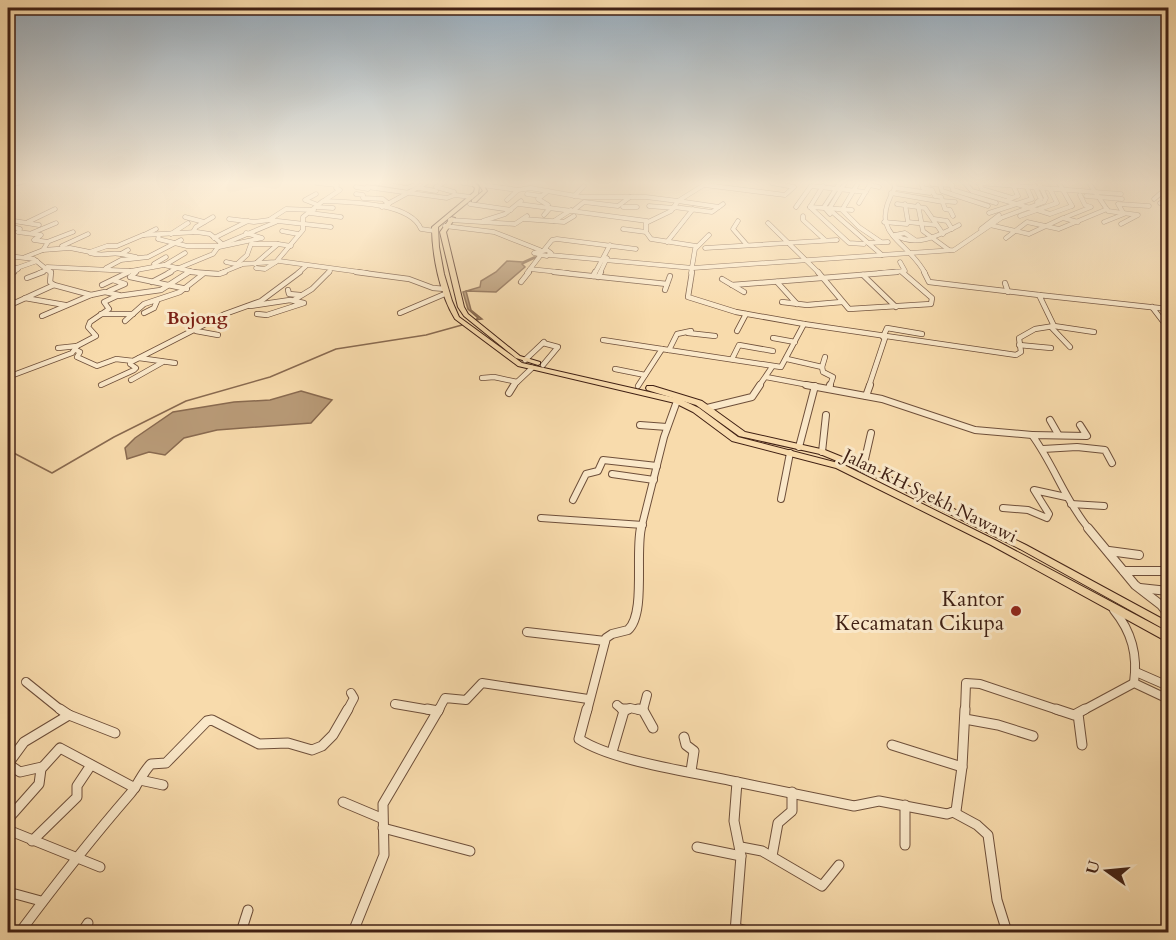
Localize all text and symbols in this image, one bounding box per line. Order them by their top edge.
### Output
district label: Bojong [167,306,228,331]
street label: Jalan KH Syekh Nawawi [836,442,1021,549]
place label: Kantor Kecamatan Cikupa [835,585,1004,638]
marker: Kantor Kecamatan Cikupa [1009,604,1023,618]
north arrow [1077,841,1137,901]
text: U [1081,858,1106,877]

